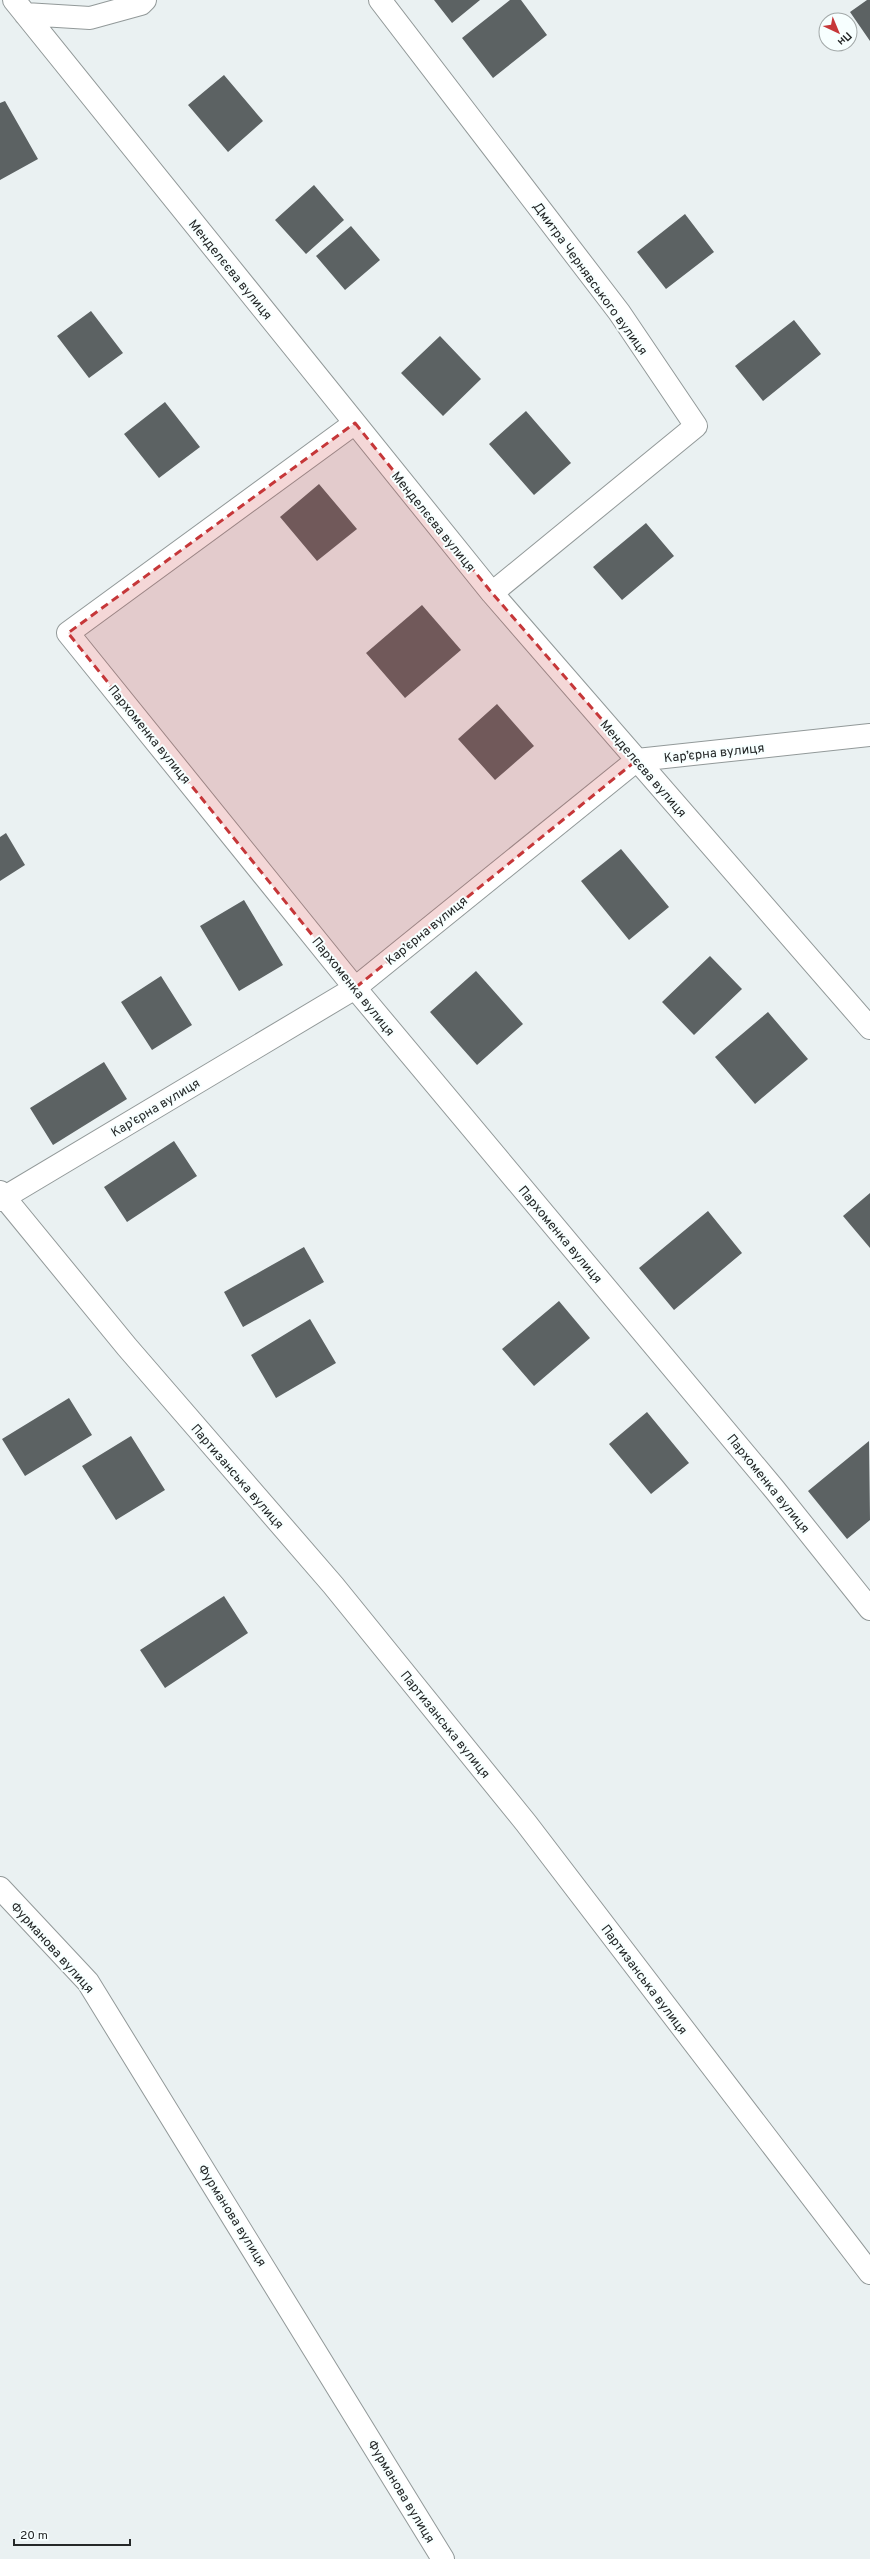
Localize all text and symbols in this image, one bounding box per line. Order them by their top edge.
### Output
north arrow [818,12,858,52]
text: Пн [834,28,854,49]
street label: Дмитра Чернявського вулиця [528,200,650,359]
street label: Менделєєва вулиця [184,217,275,324]
street label: Менделєєва вулиця [387,469,478,576]
street label: Пархоменка вулиця [104,683,193,788]
street label: Менделєєва вулиця [596,717,689,821]
street label: Кар’єрна вулиця [663,741,765,767]
street label: Кар’єрна вулиця [383,894,472,970]
street label: Пархоменка вулиця [308,935,397,1040]
street label: Кар’єрна вулиця [109,1076,203,1142]
street label: Пархоменка вулиця [514,1183,605,1287]
street label: Партизанська вулиця [187,1422,286,1533]
street label: Пархоменка вулиця [723,1432,812,1537]
street label: Партизанська вулиця [396,1668,493,1782]
street label: Фурманова вулиця [6,1899,97,1997]
street label: Партизанська вулиця [597,1922,690,2038]
street label: Фурманова вулиця [193,2162,269,2270]
street label: Фурманова вулиця [363,2438,437,2546]
scale bar [14,2521,130,2547]
text: 20 m [20,2528,48,2544]

